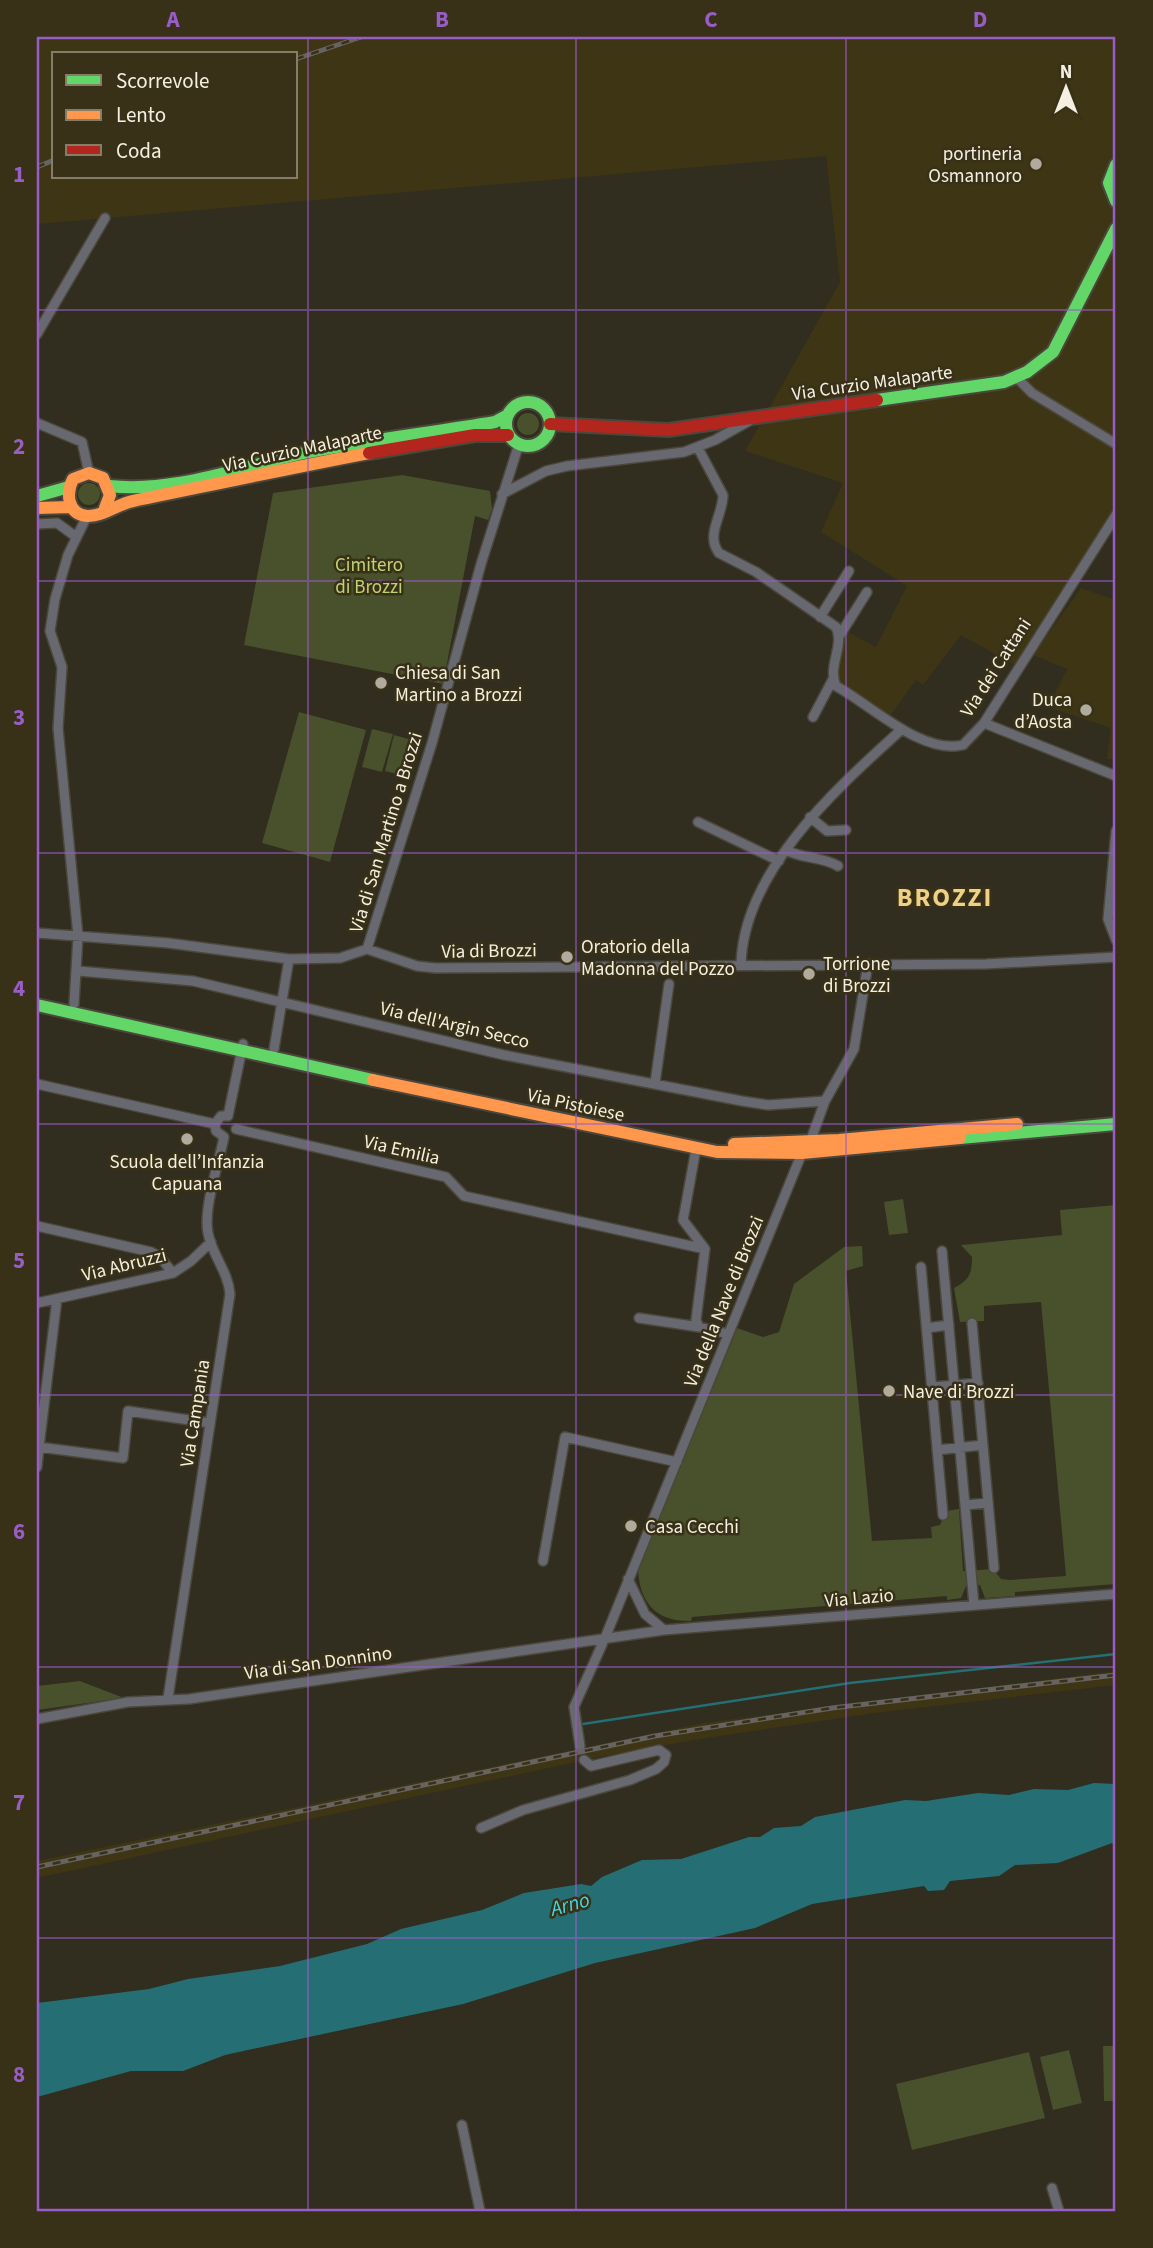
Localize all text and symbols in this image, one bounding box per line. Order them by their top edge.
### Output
text: A [165,3,180,36]
text: B [435,3,449,36]
text: C [704,3,718,36]
text: D [973,3,987,36]
legend [52,52,298,178]
north arrow [1030,52,1100,122]
text: N [1060,59,1072,86]
text: Scorrevole [116,66,210,96]
text: Lento [116,100,166,130]
text: Coda [116,136,162,166]
place label: portineria Osmannoro [928,141,1022,190]
marker: portineria Osmannoro [1028,156,1044,172]
text: 1 [13,158,25,191]
street label: Via Curzio Malaparte [790,359,954,408]
street label: Via Curzio Malaparte [220,419,384,480]
text: 2 [13,430,25,463]
park label: Cimitero di Brozzi [335,552,403,601]
street label: Via dei Cattani [954,613,1038,723]
place label: Chiesa di San Martino a Brozzi [395,660,523,709]
marker: Chiesa di San Martino a Brozzi [373,675,389,691]
place label: Duca d’Aosta [1015,687,1072,736]
text: 3 [13,701,25,734]
marker: Duca d’Aosta [1078,702,1094,718]
street label: Via di San Martino a Brozzi [343,729,430,936]
district label: BROZZI [897,879,993,916]
place label: Oratorio della Madonna del Pozzo [581,934,735,983]
street label: Via di Brozzi [441,937,537,966]
marker: Oratorio della Madonna del Pozzo [559,949,575,965]
place label: Torrione di Brozzi [823,951,891,1000]
marker: Torrione di Brozzi [801,966,817,982]
text: 4 [13,972,25,1005]
street label: Via dell'Argin Secco [377,995,532,1056]
street label: Via Pistoiese [525,1082,627,1129]
street label: Via Emilia [361,1129,442,1172]
marker: Scuola dell’Infanzia Capuana [179,1131,195,1147]
place label: Scuola dell’Infanzia Capuana [110,1149,264,1198]
street label: Via della Nave di Brozzi [678,1212,771,1391]
street label: Via Abruzzi [79,1242,170,1289]
text: 5 [13,1244,25,1277]
street label: Via Campania [174,1358,217,1469]
place label: Nave di Brozzi [903,1379,1015,1406]
marker: Nave di Brozzi [881,1383,897,1399]
place label: Casa Cecchi [645,1514,739,1541]
text: 6 [13,1515,25,1548]
marker: Casa Cecchi [623,1518,639,1534]
street label: Via Lazio [823,1582,895,1615]
street label: Via di San Donnino [243,1640,394,1687]
text: 7 [13,1786,25,1819]
water label: Arno [545,1884,593,1924]
text: 8 [13,2058,25,2091]

